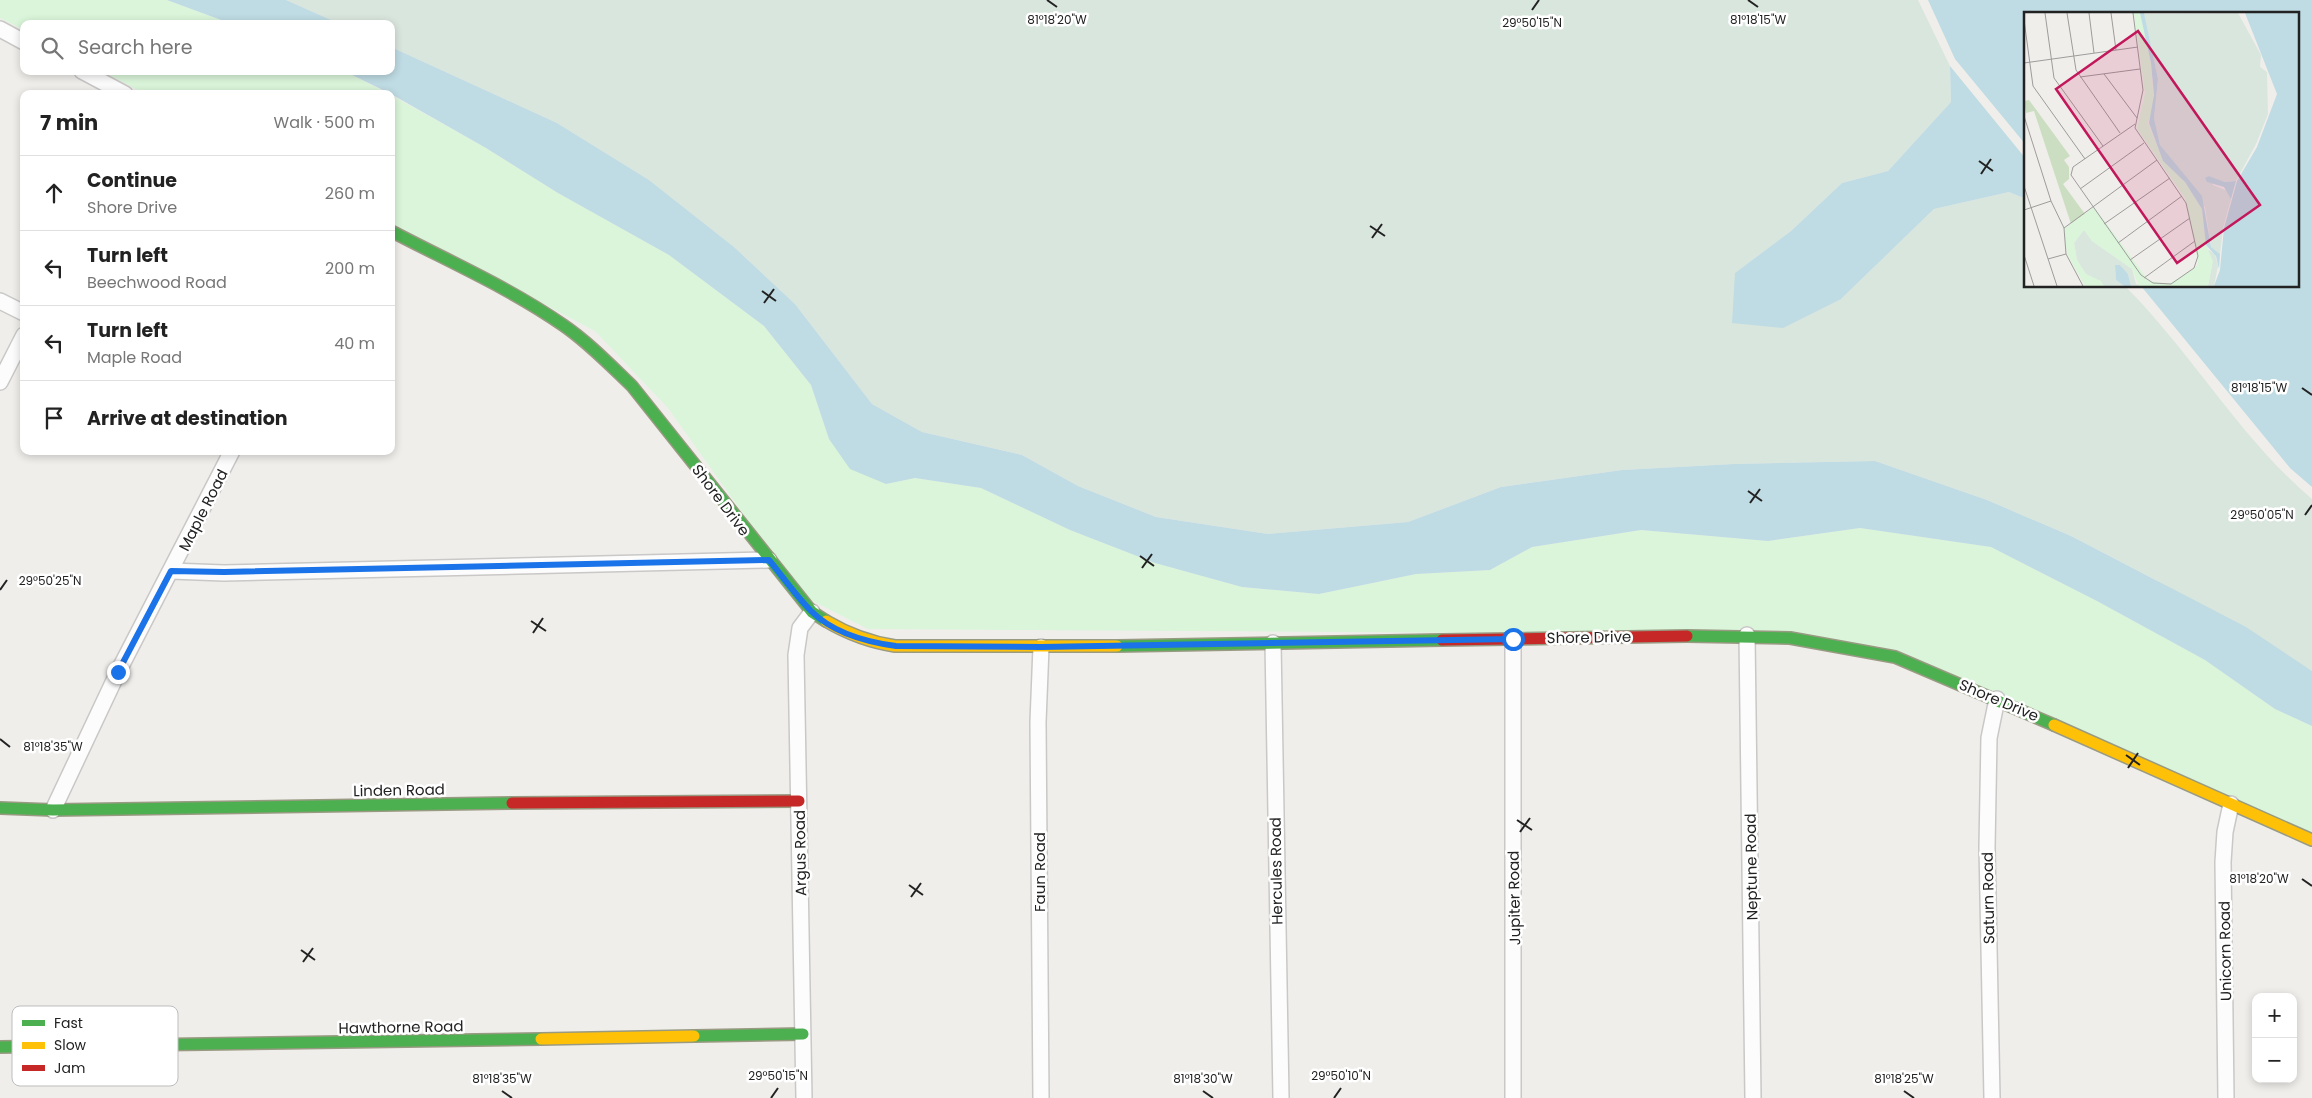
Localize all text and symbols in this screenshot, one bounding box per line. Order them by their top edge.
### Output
text: 81°18'20"W [1027,11,1087,28]
text: 81°18'15"W [1730,11,1786,28]
inset map [2024,12,2300,288]
text: 29°50'15"N [1502,14,1562,31]
search box [20,20,395,75]
icon: search [38,34,66,62]
text: Search here [78,34,192,61]
text: 7 min [40,108,98,137]
text: Walk · 500 m [274,111,375,134]
text: Continue [87,167,177,194]
icon: ahead [40,179,68,207]
text: 260 m [325,182,375,205]
text: Shore Drive [87,196,177,219]
text: Turn left [87,242,168,269]
icon: left [40,254,68,282]
text: 200 m [325,257,375,280]
text: Beechwood Road [87,271,227,294]
text: Turn left [87,317,168,344]
icon: left [40,329,68,357]
text: 40 m [334,332,375,355]
text: Maple Road [87,346,182,369]
text: 81°18'15"W [2231,379,2287,396]
icon: arrive [40,404,68,432]
text: Arrive at destination [87,405,288,432]
street label: Shore Drive [687,460,755,540]
street label: Maple Road [173,465,233,555]
text: 29°50'05"N [2230,506,2294,523]
text: 29°50'25"N [19,572,81,589]
street label: Shore Drive [1547,626,1631,648]
route start [1502,628,1525,651]
route end [107,661,130,684]
street label: Shore Drive [1956,674,2042,726]
text: 81°18'35"W [23,738,83,755]
street label: Linden Road [353,779,445,801]
street label: Argus Road [789,810,811,896]
street label: Neptune Road [1740,813,1762,921]
street label: Hercules Road [1265,817,1287,925]
street label: Faun Road [1029,832,1050,912]
street label: Jupiter Road [1503,850,1525,946]
street label: Saturn Road [1977,852,1999,944]
text: 81°18'20"W [2229,870,2289,887]
street label: Unicorn Road [2214,901,2236,1001]
map controls [2252,993,2297,1083]
button: + [2252,993,2297,1038]
legend [12,1006,178,1086]
text: Fast [54,1013,83,1033]
street label: Hawthorne Road [338,1015,464,1039]
text: Slow [54,1035,87,1055]
button: − [2252,1038,2297,1083]
text: Jam [54,1058,85,1078]
text: 29°50'15"N [748,1067,808,1084]
text: 29°50'10"N [1311,1067,1371,1084]
text: 81°18'35"W [472,1070,532,1087]
text: 81°18'30"W [1173,1070,1233,1087]
text: 81°18'25"W [1874,1070,1934,1087]

